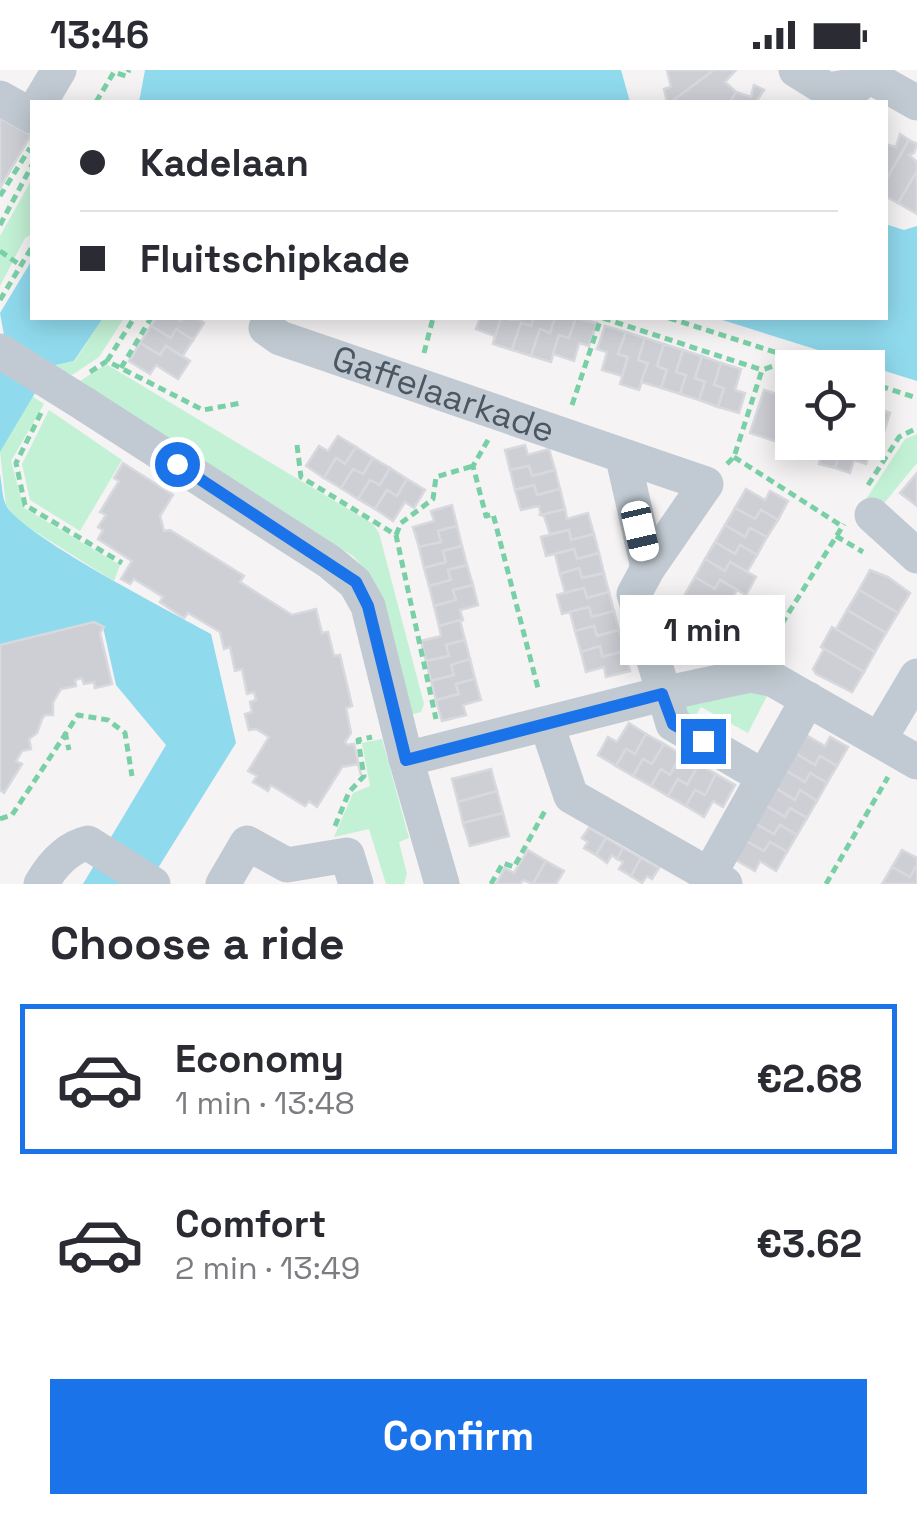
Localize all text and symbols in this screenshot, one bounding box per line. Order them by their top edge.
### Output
text: 13:46 [50,11,149,59]
text: Kadelaan [140,139,309,187]
text: Fluitschipkade [140,235,410,283]
street label: Gaffelaarkade [327,336,560,452]
map controls [775,350,885,460]
button: locate [775,350,885,460]
route start [155,442,200,487]
car [619,498,661,564]
callout: 1 min [620,596,786,666]
text: 1 min [663,610,742,650]
route end [681,719,726,764]
text: Choose a ride [50,915,345,972]
icon: car [55,1034,145,1124]
text: Economy [175,1035,344,1083]
text: €2.68 [756,1055,862,1103]
text: 1 min · 13:48 [175,1083,355,1123]
icon: car [55,1199,145,1289]
text: Comfort [175,1200,326,1248]
text: €3.62 [756,1220,862,1268]
text: 2 min · 13:49 [175,1248,360,1288]
button: Confirm [50,1379,867,1494]

